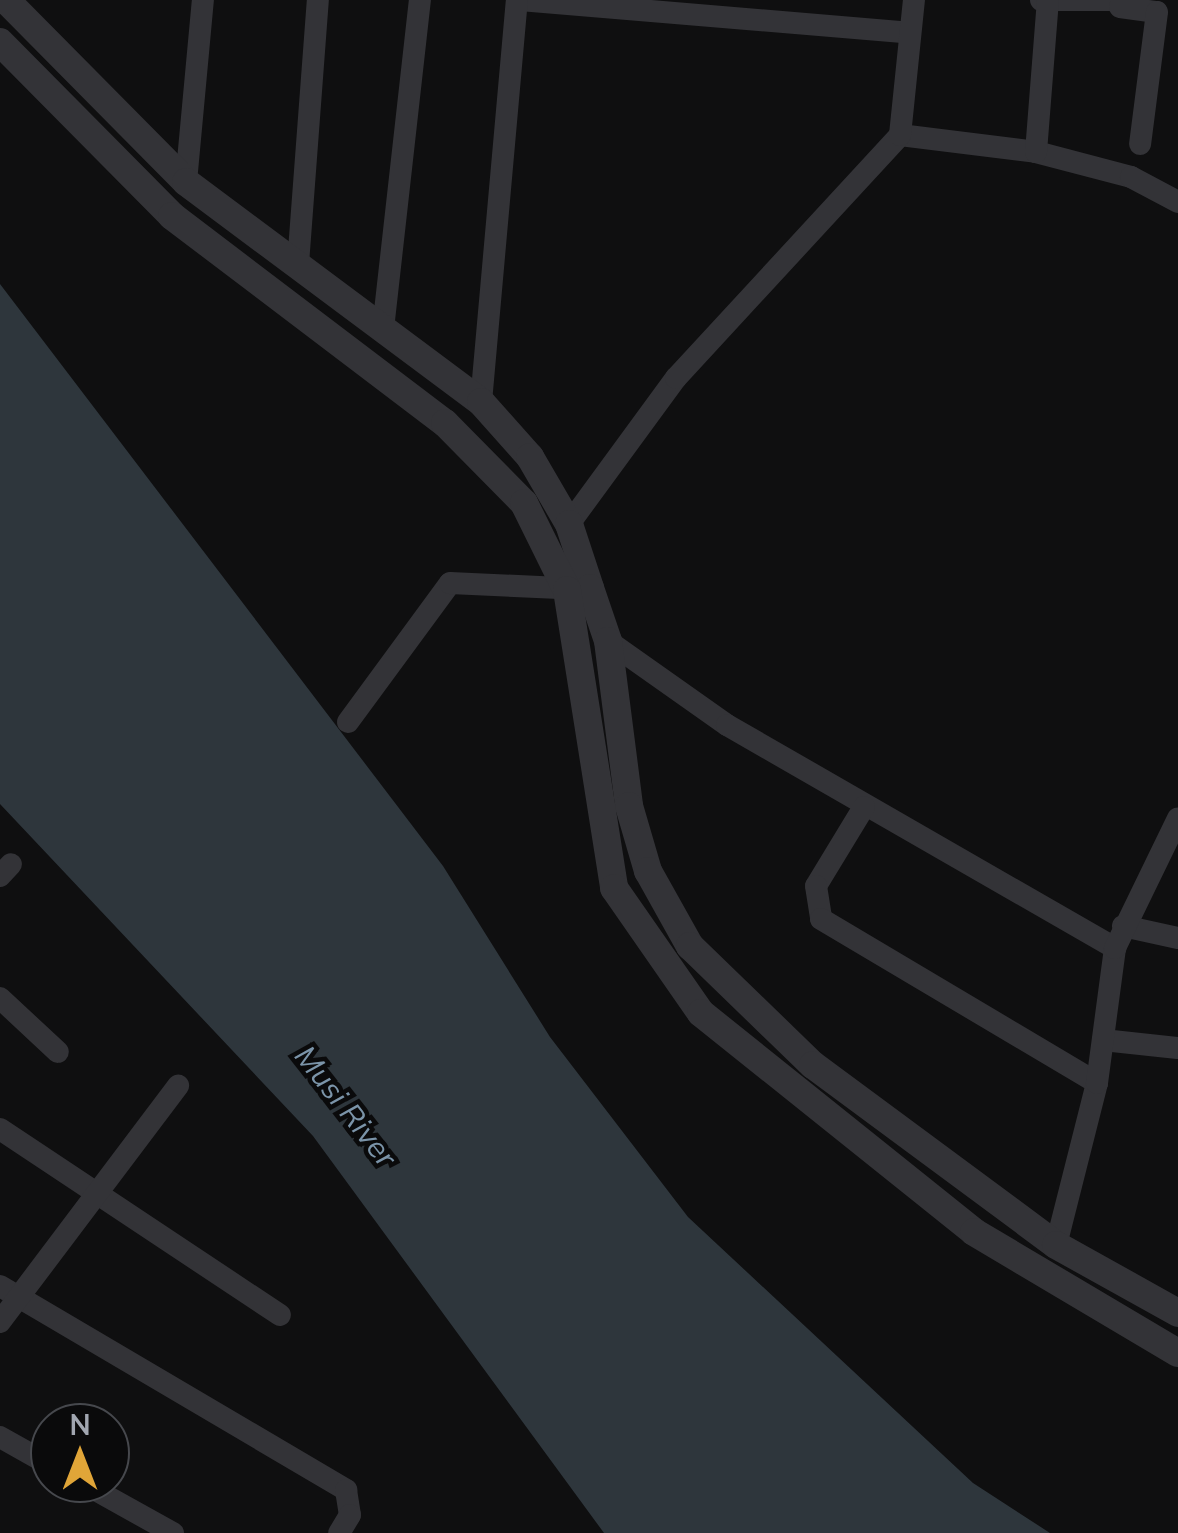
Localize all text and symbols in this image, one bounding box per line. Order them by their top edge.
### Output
water label: Musi River [288,1038,404,1174]
north arrow [30,1403,130,1503]
text: N [69,1407,91,1442]

